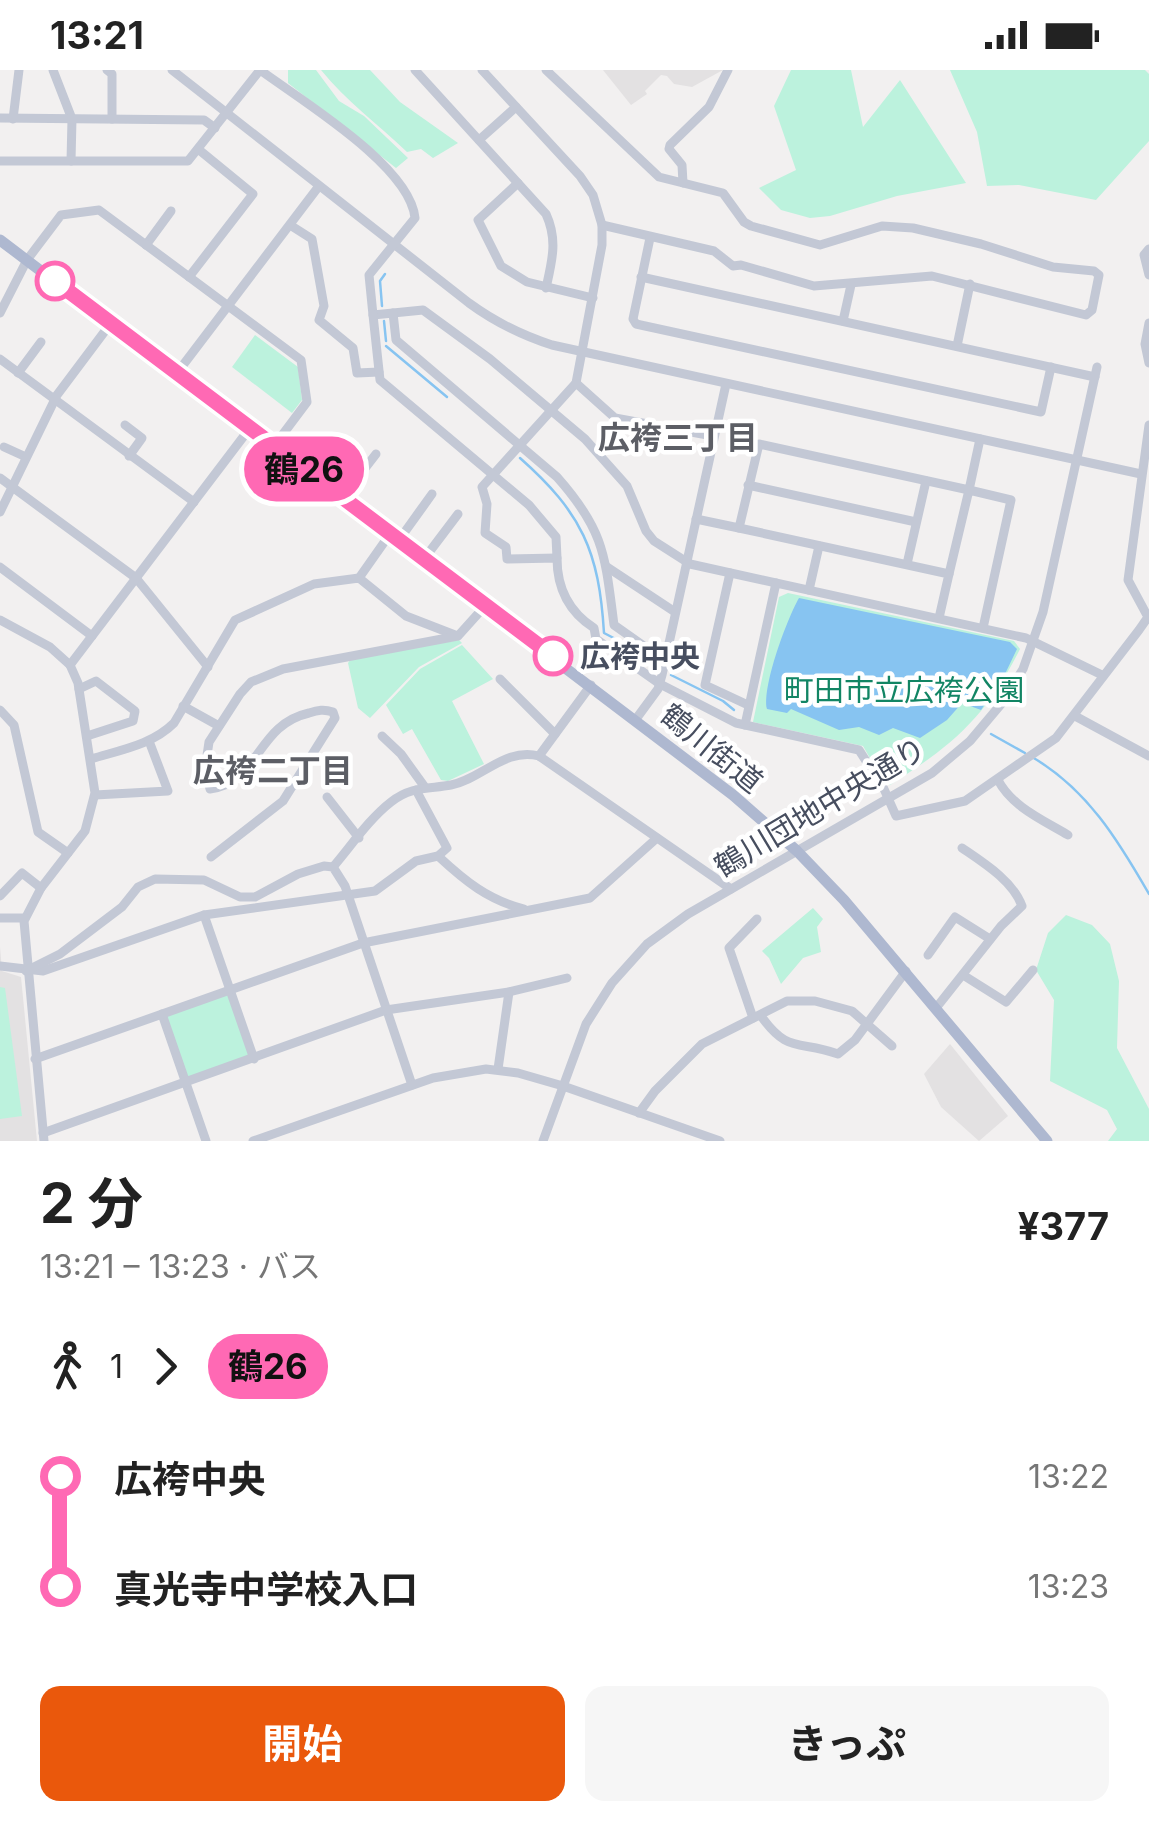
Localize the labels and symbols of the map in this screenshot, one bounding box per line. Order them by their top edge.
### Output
unlabelled marker [36,262,74,300]
district label: 広袴三丁目 [598,418,758,457]
line badge: 鶴26 [246,436,362,502]
marker: 広袴中央 [534,637,572,675]
place label: 広袴中央 [580,638,700,674]
park label: 町田市立広袴公園 [784,672,1024,708]
street label: 鶴川街道 [654,696,770,800]
street label: 鶴川団地中央通り [708,730,932,884]
district label: 広袴二丁目 [193,751,353,790]

